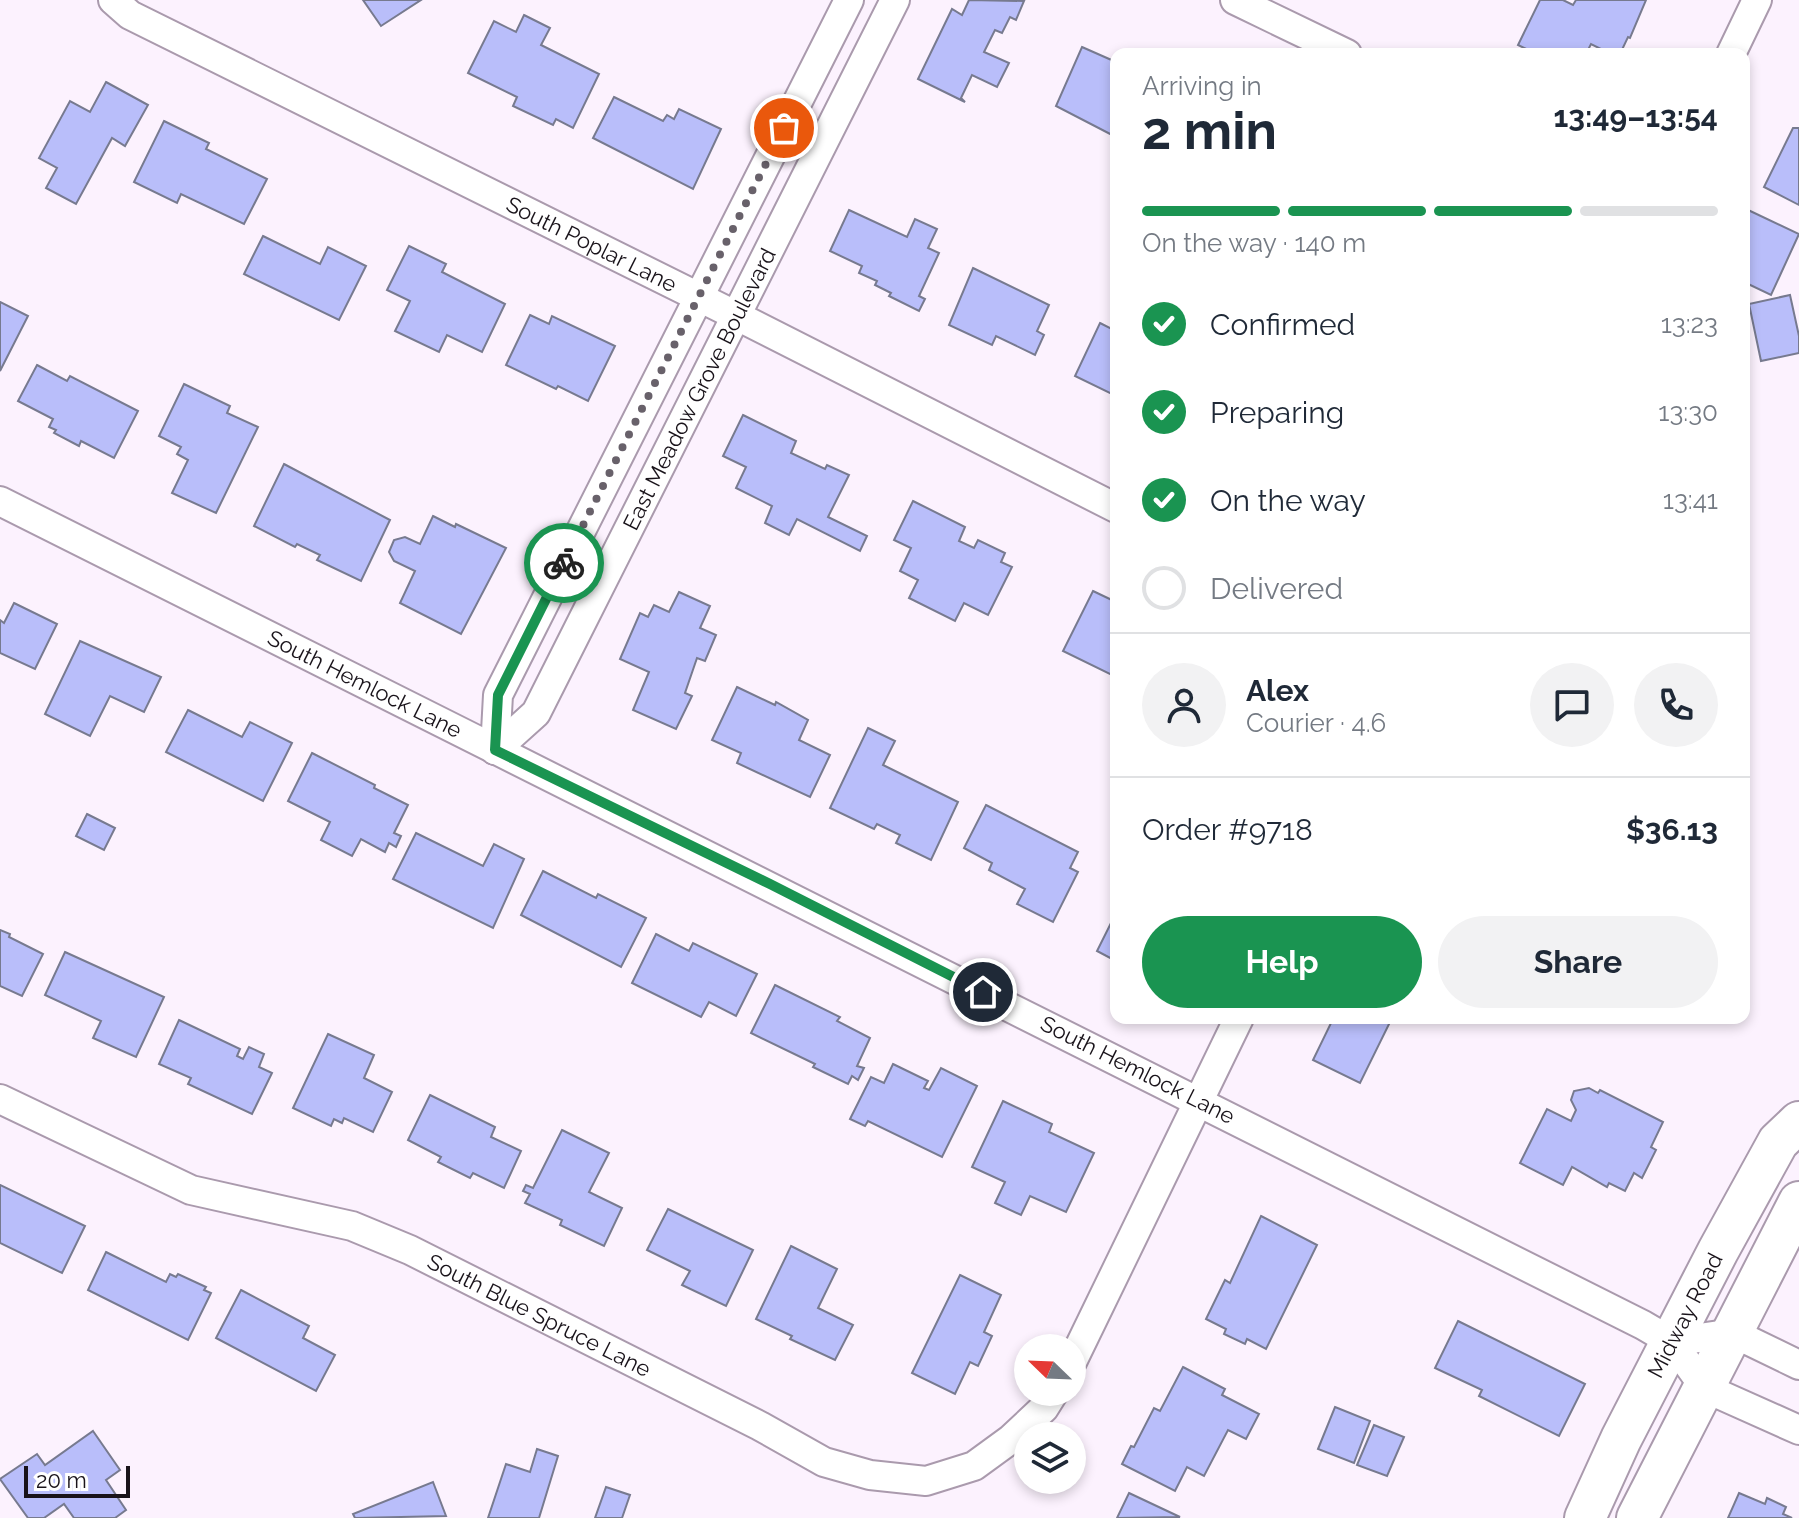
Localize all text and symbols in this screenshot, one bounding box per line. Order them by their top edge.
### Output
text: Arriving in [1142,71,1262,101]
pin [750,94,818,162]
text: 13:49–13:54 [1553,99,1718,134]
text: 2 min [1142,100,1277,161]
icon: bag [762,106,806,150]
street label: South Poplar Lane [502,191,681,297]
text: On the way · 140 m [1142,228,1366,258]
street label: East Meadow Grove Boulevard [617,244,781,534]
icon: check [1142,302,1186,346]
text: Confirmed [1210,307,1355,342]
text: 13:23 [1661,309,1718,339]
icon: check [1142,390,1186,434]
text: Preparing [1210,395,1344,430]
text: 13:30 [1658,397,1718,427]
icon: check [1142,478,1186,522]
text: On the way [1210,483,1366,518]
text: 13:41 [1663,485,1718,515]
courier [524,523,604,603]
icon: bike [542,541,586,585]
text: Delivered [1210,571,1343,606]
street label: South Hemlock Lane [263,624,466,743]
button: person [1142,663,1226,747]
button: chat [1530,663,1614,747]
button: phone [1634,663,1718,747]
text: Alex [1246,673,1309,708]
text: Courier · 4.6 [1246,708,1386,738]
text: Order #9718 [1142,812,1313,847]
text: $36.13 [1626,812,1718,847]
button: Help [1142,916,1422,1008]
button: Share [1438,916,1718,1008]
pin [949,958,1017,1026]
icon: home [961,970,1005,1014]
street label: South Hemlock Lane [1037,1010,1239,1129]
street label: South Blue Spruce Lane [423,1248,655,1382]
street label: Midway Road [1642,1249,1728,1382]
north arrow [1014,1334,1086,1406]
map controls [1014,1334,1086,1494]
button: layers [1014,1422,1086,1494]
scale bar [24,1462,130,1498]
text: 20 m [36,1467,87,1493]

